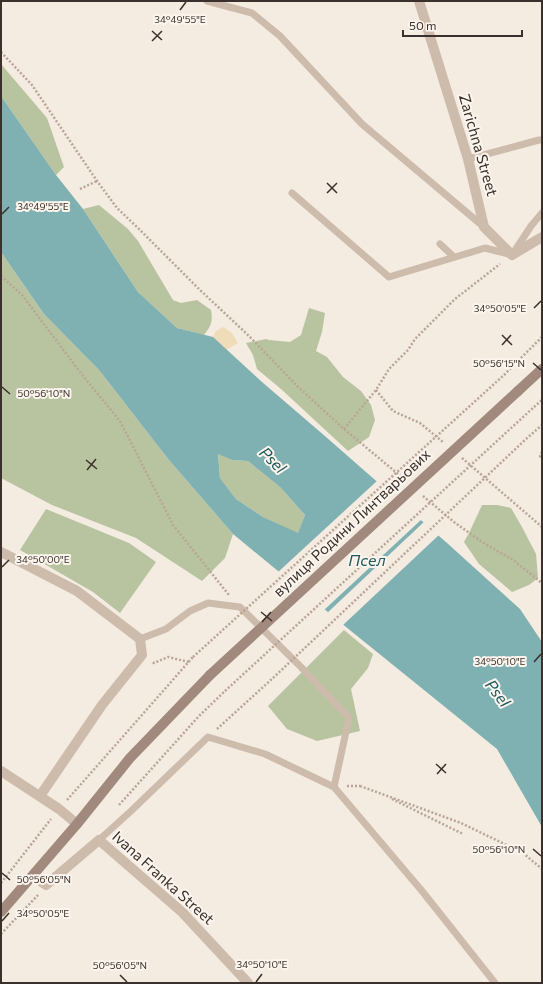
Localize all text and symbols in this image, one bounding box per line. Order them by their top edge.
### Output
scale bar [403,12,522,38]
text: 34°49'55"E [154,13,206,25]
text: 50 m [409,18,437,32]
street label: Zarichna Street [456,92,502,198]
text: 34°49'55"E [17,200,69,212]
text: 34°50'05"E [474,302,526,314]
text: 50°56'15"N [473,357,525,369]
text: 50°56'10"N [18,387,70,399]
water label: Psel [256,442,291,477]
street label: вулиця Родини Линтварьових [269,445,434,600]
water label: Псел [348,550,386,569]
text: 34°50'00"E [16,553,70,565]
text: 34°50'10"E [474,655,526,667]
water label: Psel [482,675,516,711]
street label: Ivana Franka Street [109,827,218,928]
text: 50°56'10"N [473,843,525,855]
text: 50°56'05"N [17,873,71,885]
text: 34°50'05"E [17,907,69,919]
text: 34°50'10"E [236,958,288,970]
text: 50°56'05"N [93,959,147,971]

